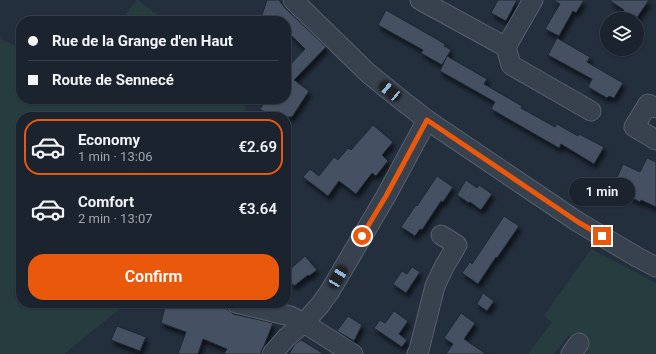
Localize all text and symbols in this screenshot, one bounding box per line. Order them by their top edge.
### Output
map controls [600,12,644,56]
button: layers [600,12,644,56]
text: Rue de la Grange d'en Haut [52,32,233,50]
text: Route de Sennecé [52,71,174,89]
car [377,79,403,103]
icon: car [30,129,66,165]
text: Economy [78,131,140,149]
text: €2.69 [238,138,277,156]
text: 1 min · 13:06 [78,149,153,164]
callout: 1 min [569,178,635,206]
text: 1 min [586,184,618,199]
icon: car [30,191,66,227]
text: Comfort [78,193,134,211]
text: €3.64 [238,200,277,218]
text: 2 min · 13:07 [78,211,153,226]
route start [353,227,371,245]
route end [593,227,611,245]
button: Confirm [28,254,279,300]
car [327,264,349,290]

